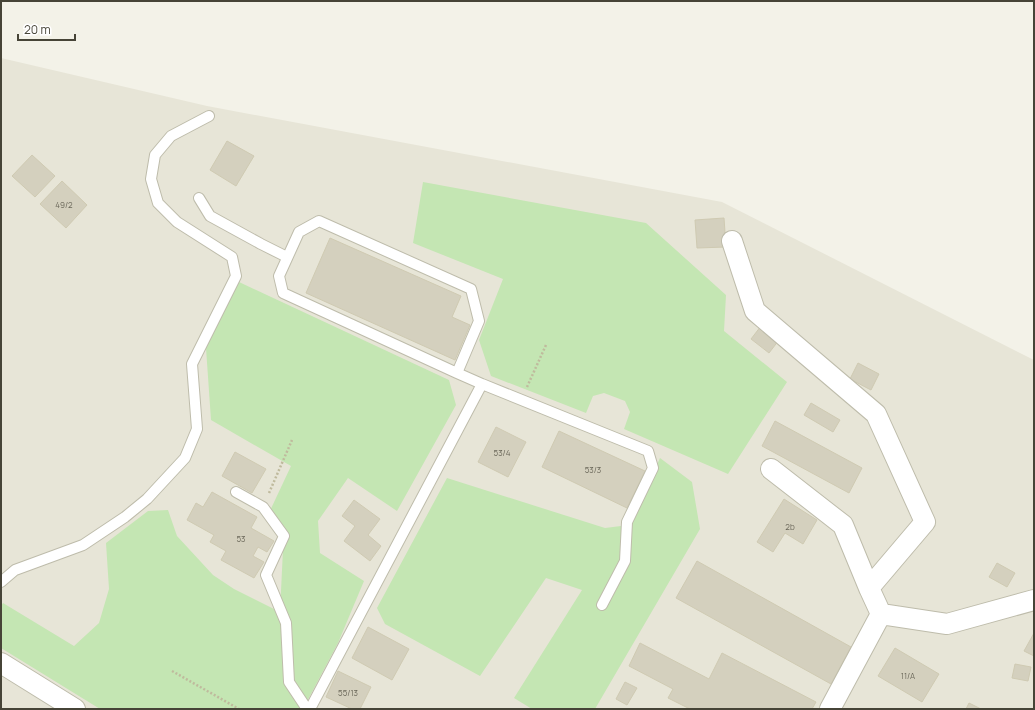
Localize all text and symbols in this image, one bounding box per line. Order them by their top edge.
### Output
scale bar [18,16,75,42]
text: 20 m [24,21,51,38]
house number: 49/2 [55,199,73,210]
house number: 53/4 [494,447,511,458]
house number: 53/3 [585,464,601,475]
house number: 2b [785,521,795,532]
house number: 53 [236,533,246,544]
house number: 11/A [901,670,915,681]
house number: 55/13 [338,687,358,698]

